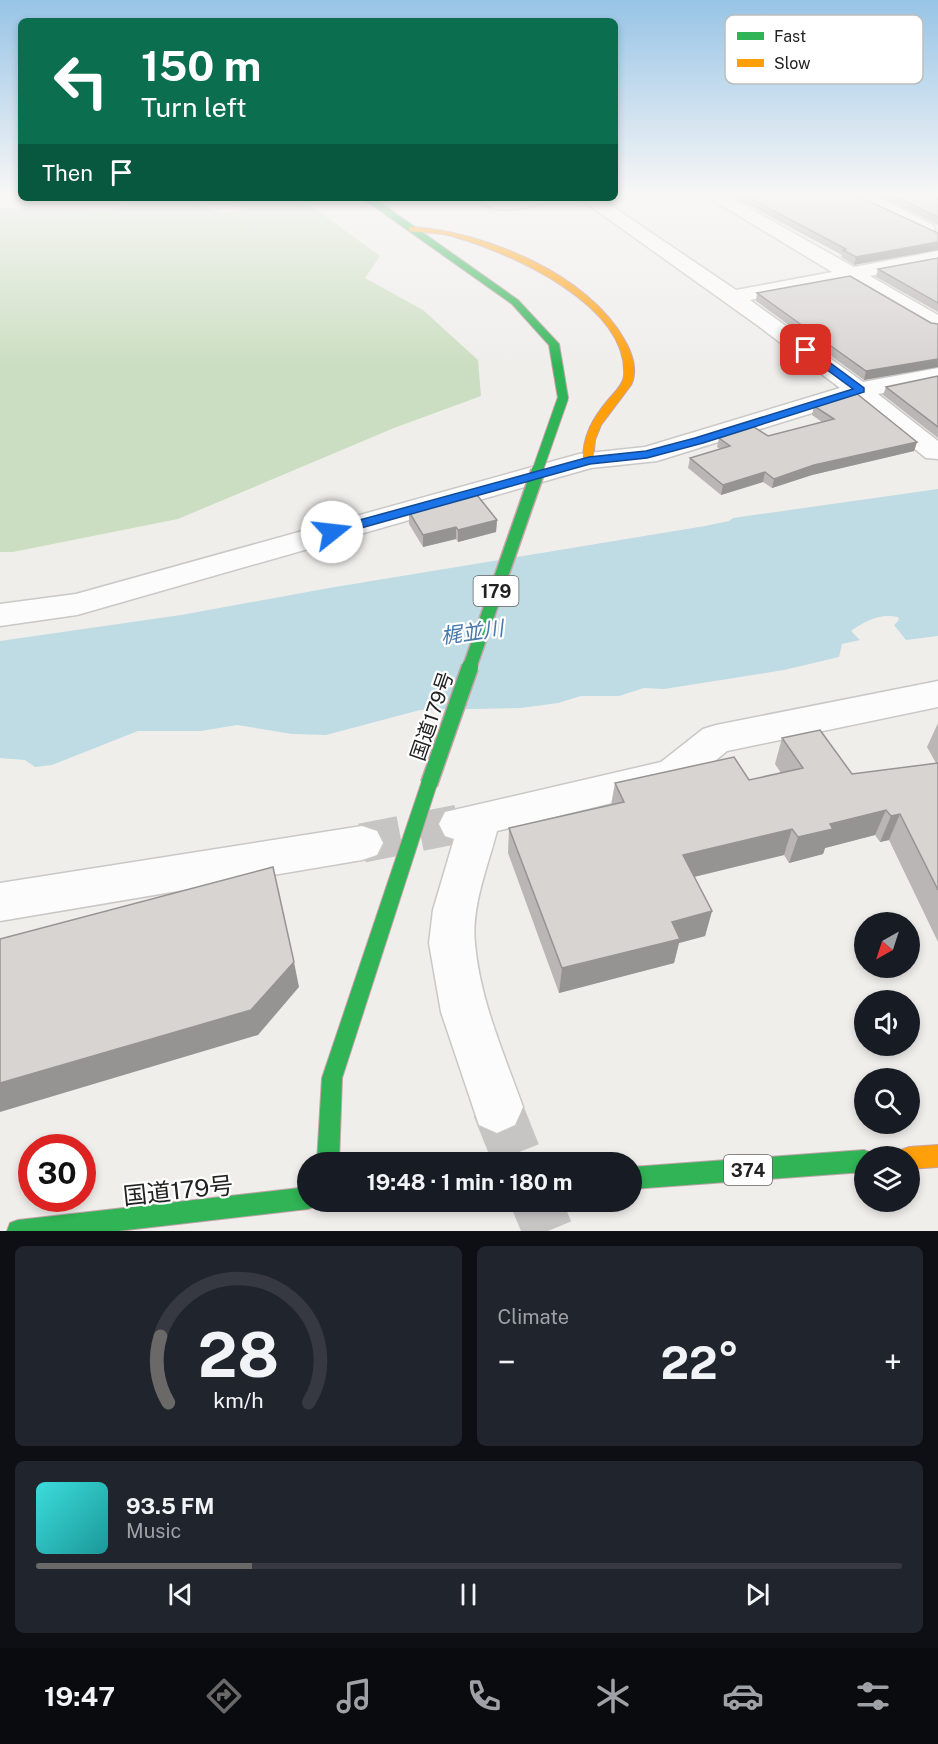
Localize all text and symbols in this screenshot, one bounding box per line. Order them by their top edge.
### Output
legend [725,15,923,84]
text: Fast [774,27,806,46]
text: 150 m [141,41,261,90]
icon: left [42,42,120,120]
text: Slow [774,54,811,73]
text: Turn left [141,91,247,123]
icon: arrive [105,156,138,189]
text: Then [42,160,93,186]
pin [780,324,831,375]
icon: arrive [789,333,822,366]
position arrow [300,500,364,564]
road number: 179 [474,576,518,606]
water label: 梶並川 [439,615,507,649]
street label: 国道179号 [406,668,458,764]
north arrow [854,912,920,978]
map controls [854,912,920,1212]
button: sound [854,990,920,1056]
button: search [854,1068,920,1134]
speed limit sign: 30 [18,1134,96,1212]
button: layers [854,1146,920,1212]
road number: 374 [724,1155,772,1185]
text: 19:48 · 1 min · 180 m [366,1169,573,1195]
street label: 国道179号 [121,1170,235,1210]
text: Climate [498,1305,569,1329]
text: 28 [198,1318,279,1391]
text: 22° [661,1336,739,1389]
text: − [498,1343,516,1381]
text: + [884,1343,902,1381]
text: km/h [213,1388,263,1413]
text: 93.5 FM [126,1493,214,1519]
text: Music [126,1519,181,1543]
icon: previous [164,1578,197,1611]
icon: pause [452,1578,485,1611]
icon: next [741,1578,774,1611]
icon: directions [203,1675,245,1717]
icon: music [333,1675,375,1717]
icon: phone [463,1675,505,1717]
icon: climate [592,1675,634,1717]
icon: car [722,1675,764,1717]
icon: filters [852,1675,894,1717]
text: 19:47 [44,1680,115,1712]

